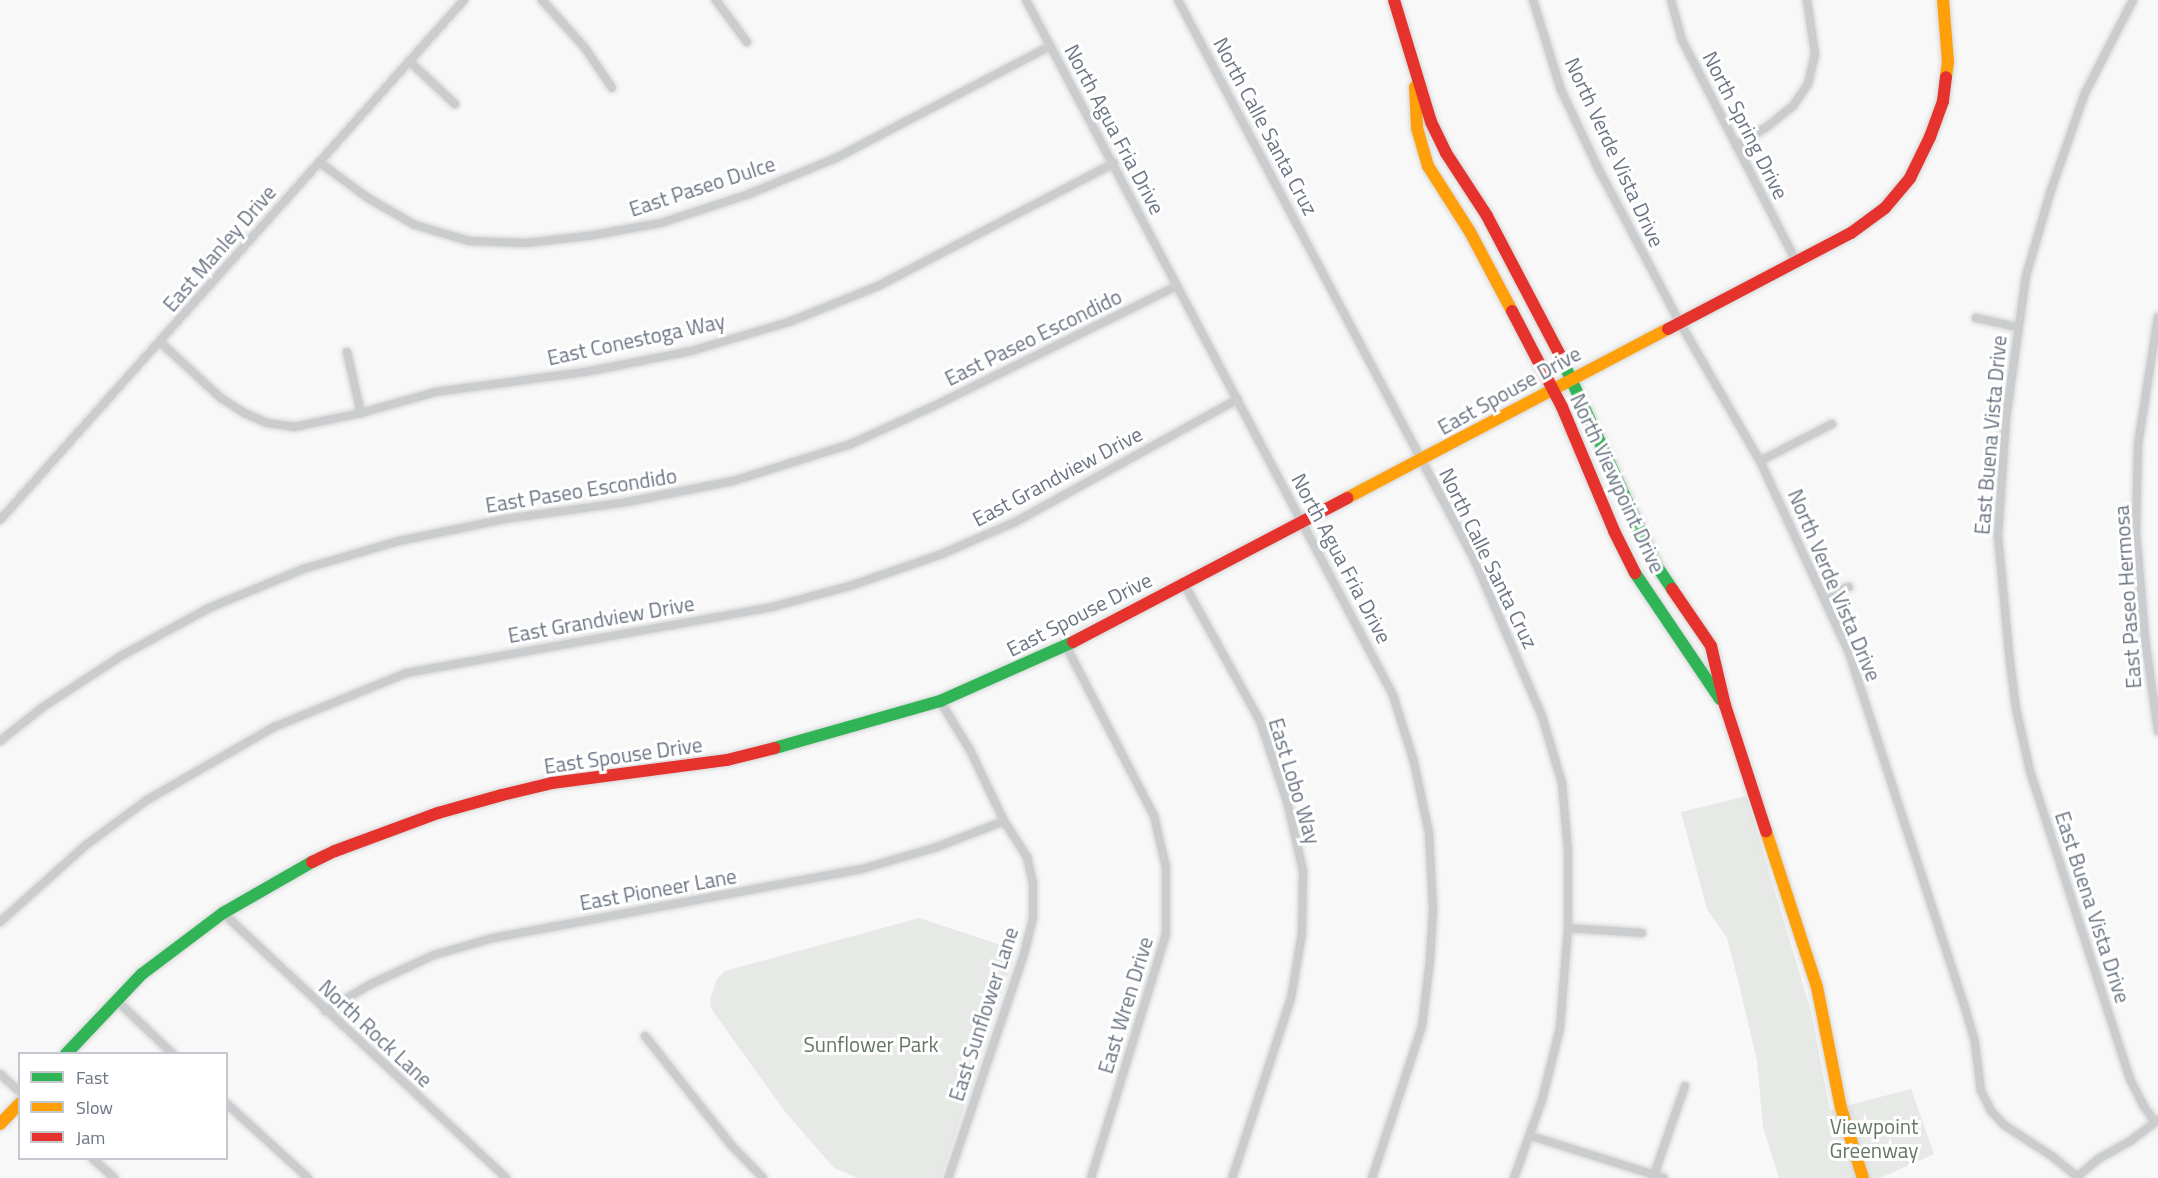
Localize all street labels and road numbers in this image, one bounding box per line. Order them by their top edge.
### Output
street label: North Calle Santa Cruz [1209,33,1323,219]
street label: North Agua Fria Drive [1060,40,1170,218]
street label: North Spring Drive [1698,47,1794,203]
street label: North Verde Vista Drive [1560,53,1670,251]
street label: East Paseo Dulce [626,151,778,221]
street label: East Manley Drive [157,180,281,316]
street label: East Paseo Escondido [941,283,1125,391]
street label: East Conestoga Way [545,308,727,370]
street label: East Buena Vista Drive [1969,334,2011,536]
street label: East Spouse Drive [1433,340,1585,440]
street label: North Viewpoint Drive [1565,389,1671,577]
street label: East Grandview Drive [968,421,1146,531]
street label: East Paseo Escondido [483,462,679,518]
street label: North Calle Santa Cruz [1434,464,1544,652]
street label: North Agua Fria Drive [1287,469,1397,647]
street label: North Verde Vista Drive [1783,485,1887,685]
street label: East Paseo Hermosa [2108,504,2146,690]
street label: East Spouse Drive [1002,567,1156,661]
street label: East Grandview Drive [506,590,696,648]
street label: East Lobo Way [1264,715,1326,847]
street label: East Spouse Drive [542,731,704,779]
street label: East Buena Vista Drive [2050,808,2136,1006]
street label: East Pioneer Lane [578,863,738,915]
street label: East Sunflower Lane [943,924,1023,1104]
street label: East Wren Drive [1092,934,1158,1076]
street label: North Rock Lane [314,974,438,1092]

